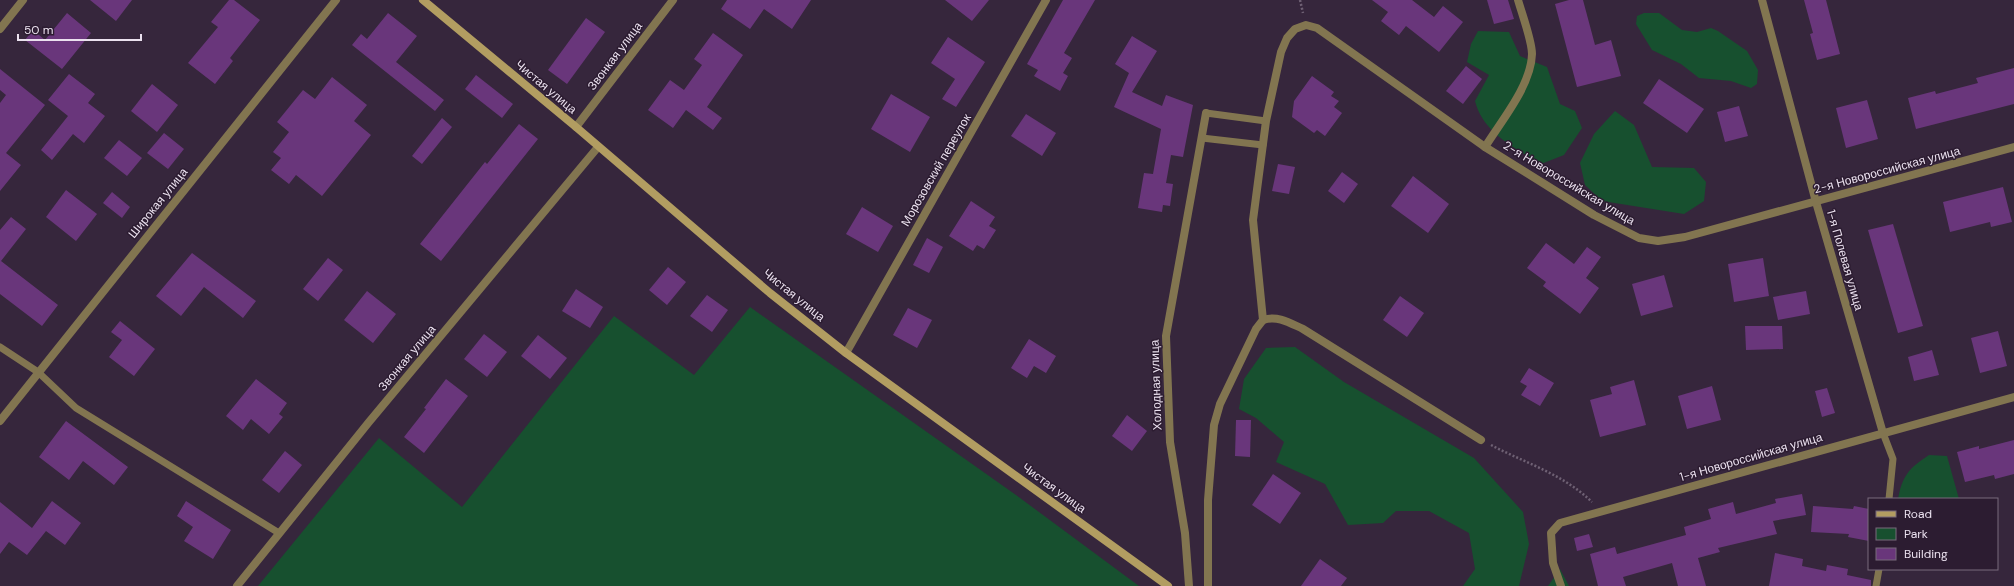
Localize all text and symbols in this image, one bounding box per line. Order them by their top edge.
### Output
scale bar [18,16,141,42]
street label: Звонкая улица [584,18,646,93]
text: 50 m [24,22,53,38]
street label: Чистая улица [512,57,580,118]
street label: Морозовский переулок [897,110,975,229]
street label: 2-я Новороссийская улица [1500,137,1638,229]
street label: 2-я Новороссийская улица [1812,143,1962,197]
street label: Широкая улица [125,164,191,241]
street label: 1-я Полевая улица [1823,208,1867,313]
street label: Чистая улица [760,265,829,325]
street label: Звонкая улица [375,321,440,394]
street label: Холодная улица [1146,339,1166,431]
street label: 1-я Новороссийская улица [1678,429,1825,485]
street label: Чистая улица [1019,459,1089,517]
legend [1868,498,1998,570]
text: Road [1904,506,1932,522]
text: Park [1904,526,1928,542]
text: Building [1904,546,1948,562]

